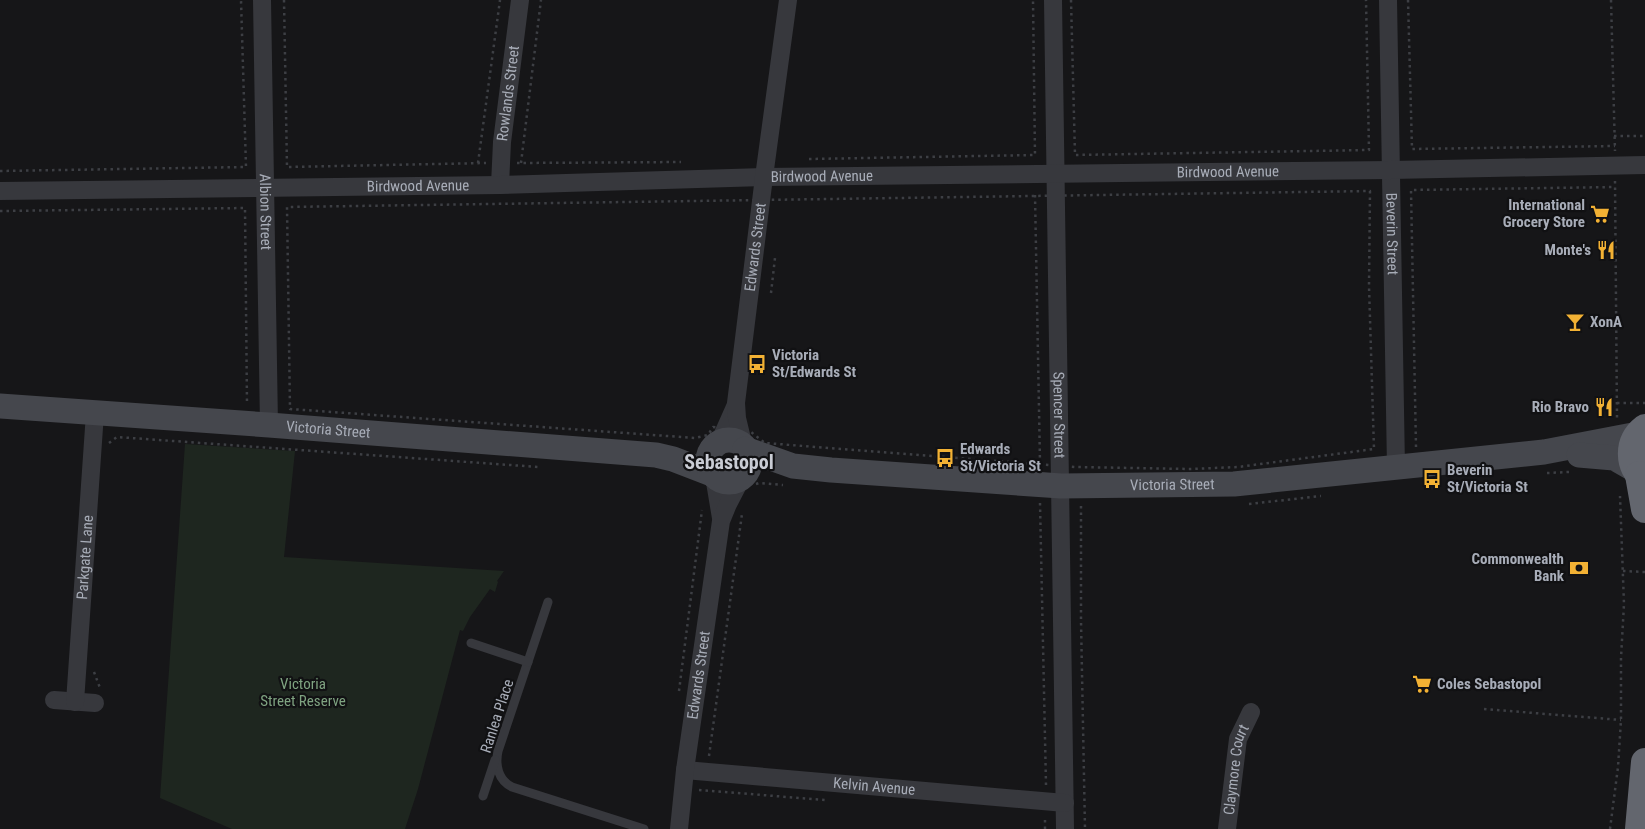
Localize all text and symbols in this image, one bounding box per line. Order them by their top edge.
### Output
street label: Rowlands Street [493,45,523,142]
street label: Birdwood Avenue [1176,162,1279,181]
street label: Birdwood Avenue [770,167,873,186]
street label: Albion Street [256,174,275,250]
street label: Birdwood Avenue [367,176,469,196]
street label: Beverin Street [1382,193,1402,275]
place label: International Grocery Store [1503,196,1585,231]
street label: Edwards Street [741,202,770,292]
supermarket icon: International Grocery Store [1589,203,1611,225]
restaurant icon: Monte's [1595,239,1617,261]
place label: Monte's [1545,241,1591,259]
bar icon: XonA [1564,311,1586,333]
place label: XonA [1590,313,1622,331]
place label: Victoria St/Edwards St [772,346,857,381]
bus stop icon: Victoria St/Edwards St [746,353,768,375]
street label: Spencer Street [1049,371,1069,458]
restaurant icon: Rio Bravo [1593,396,1615,418]
place label: Rio Bravo [1532,398,1589,416]
street label: Victoria Street [285,417,371,442]
place label: Edwards St/Victoria St [960,440,1041,475]
bus stop icon: Edwards St/Victoria St [934,447,956,469]
district label: Sebastopol [684,450,774,474]
place label: Beverin St/Victoria St [1447,461,1528,496]
bus stop icon: Beverin St/Victoria St [1421,468,1443,490]
street label: Victoria Street [1130,475,1215,494]
street label: Parkgate Lane [73,514,97,600]
place label: Commonwealth Bank [1471,550,1565,585]
bank icon: Commonwealth Bank [1568,557,1590,579]
street label: Edwards Street [683,630,714,721]
supermarket icon: Coles Sebastopol [1411,673,1433,695]
park label: Victoria Street Reserve [260,675,346,710]
place label: Coles Sebastopol [1437,675,1541,693]
street label: Ranlea Place [477,677,517,755]
street label: Claymore Court [1220,721,1253,816]
street label: Kelvin Avenue [833,774,916,799]

